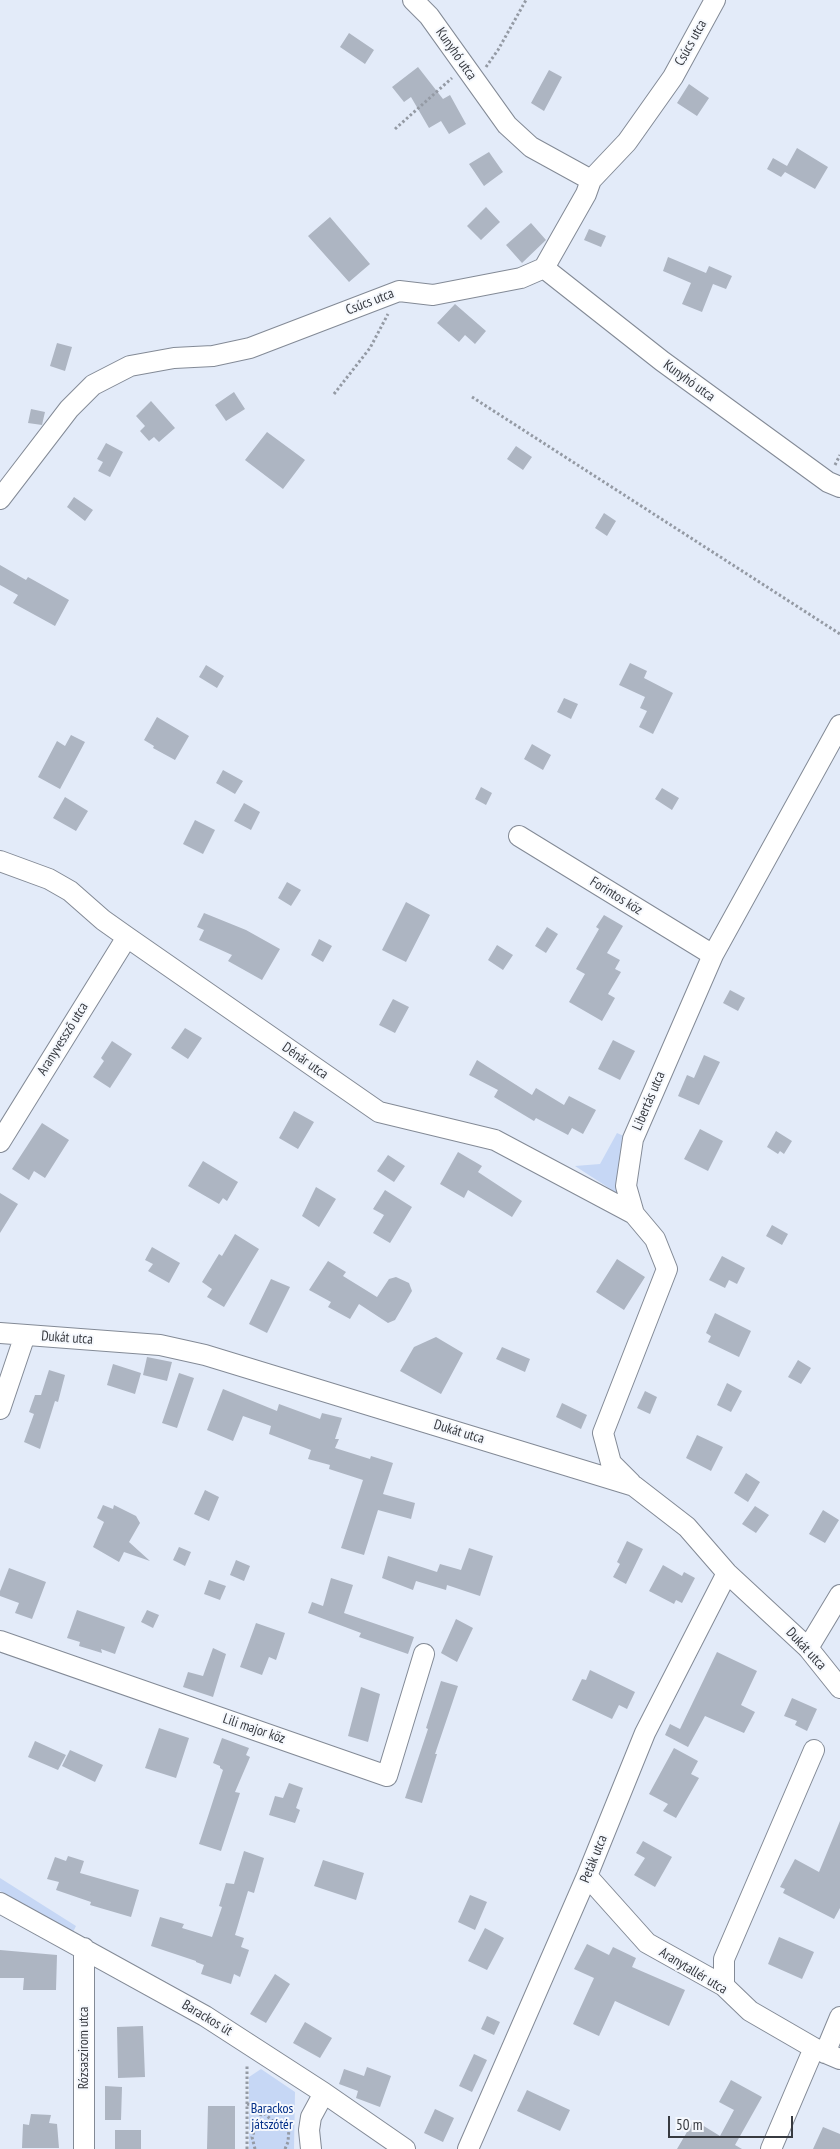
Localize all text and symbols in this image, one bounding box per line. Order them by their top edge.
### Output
street label: Csúcs utca [672,17,710,69]
street label: Kunyhó utca [432,25,480,83]
street label: Csúcs utca [344,285,396,319]
street label: Kunyhó utca [660,357,718,405]
street label: Forintos köz [587,873,645,919]
street label: Aranyvessző utca [34,1000,92,1078]
street label: Dénár utca [279,1039,331,1083]
street label: Libertás utca [629,1069,669,1133]
street label: Dukát utca [41,1328,93,1348]
street label: Dukát utca [432,1416,486,1448]
street label: Dukát utca [782,1624,830,1674]
street label: Lili major köz [221,1710,287,1748]
street label: Peták utca [577,1833,611,1885]
street label: Aranytallér utca [656,1944,730,1998]
street label: Barackos út [179,1996,235,2040]
street label: Rózsaszirom utca [76,2007,92,2089]
park label: Barackos játszótér [251,2101,293,2134]
scale bar [670,2106,795,2138]
text: 50 m [676,2115,702,2134]

